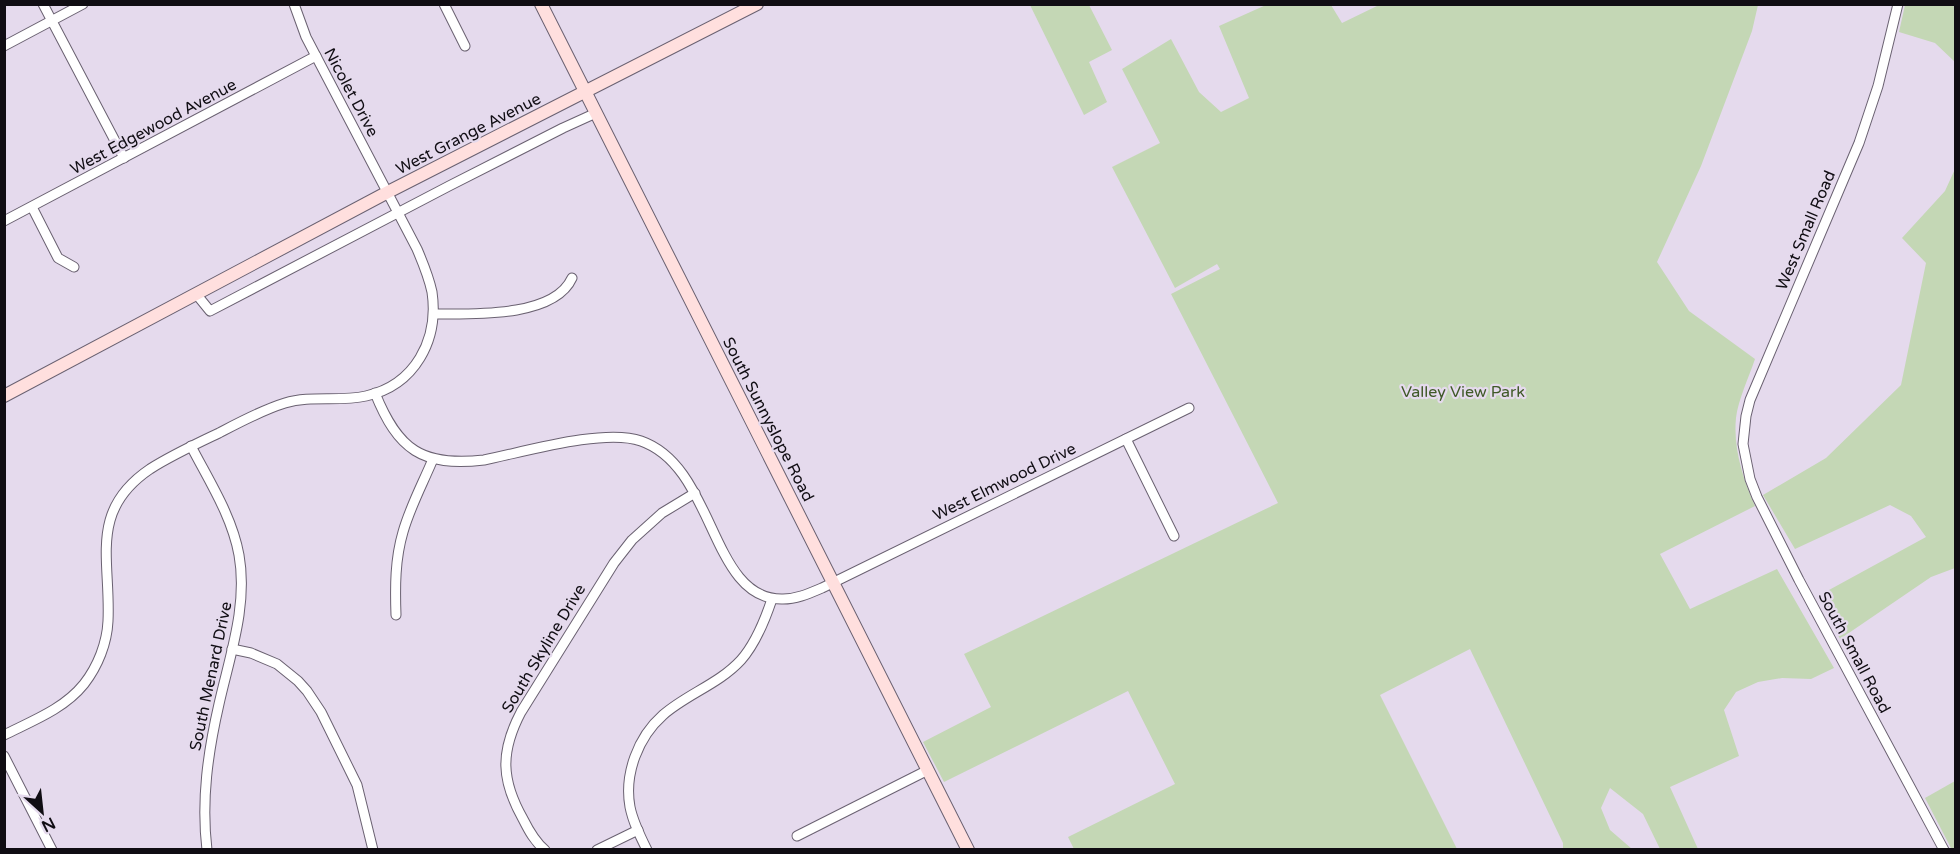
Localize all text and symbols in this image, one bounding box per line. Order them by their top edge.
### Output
street label: Nicolet Drive [319,45,383,140]
street label: West Edgewood Avenue [67,75,240,179]
street label: West Grange Avenue [393,89,544,179]
street label: West Small Road [1772,167,1840,293]
street label: South Sunnyslope Road [718,334,818,505]
park label: Valley View Park [1401,382,1525,402]
street label: West Elmwood Drive [930,439,1079,525]
street label: South Skyline Drive [497,580,590,717]
street label: South Small Road [1814,588,1895,717]
street label: South Menard Drive [185,600,237,753]
north arrow [12,782,72,842]
text: N [38,813,59,836]

